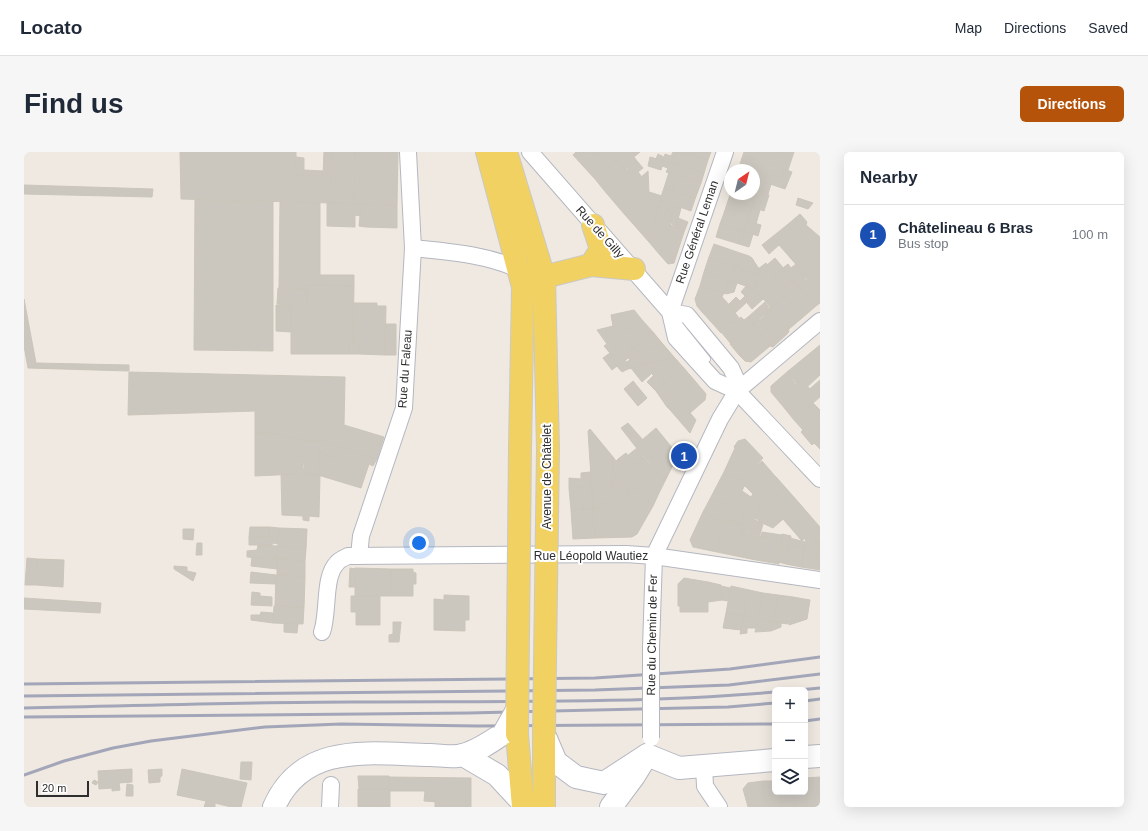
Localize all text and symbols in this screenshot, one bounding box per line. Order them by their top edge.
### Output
text: Locato [20,17,82,38]
text: Map [955,20,982,36]
text: Directions [1004,20,1066,36]
text: Saved [1088,20,1128,36]
button: Directions [1020,86,1124,122]
text: Find us [24,88,124,119]
north arrow [724,164,760,200]
text: Nearby [860,168,918,187]
street label: Rue Général Leman [673,179,721,285]
street label: Rue de Gilly [573,203,627,261]
text: Châtelineau 6 Bras [898,219,1033,236]
text: 1 [869,227,877,242]
text: 100 m [1072,227,1108,242]
text: Bus stop [898,236,949,251]
street label: Rue du Faleau [395,329,415,409]
street label: Avenue de Châtelet [540,424,554,530]
pin: 1 [671,441,697,471]
your location [409,533,429,553]
street label: Rue Léopold Wautiez [534,549,648,563]
street label: Rue du Chemin de Fer [644,574,660,696]
map controls [772,687,808,795]
button: + [772,687,808,723]
button: − [772,723,808,759]
button: layers [772,759,808,795]
scale bar [36,779,89,798]
text: 20 m [42,782,66,794]

